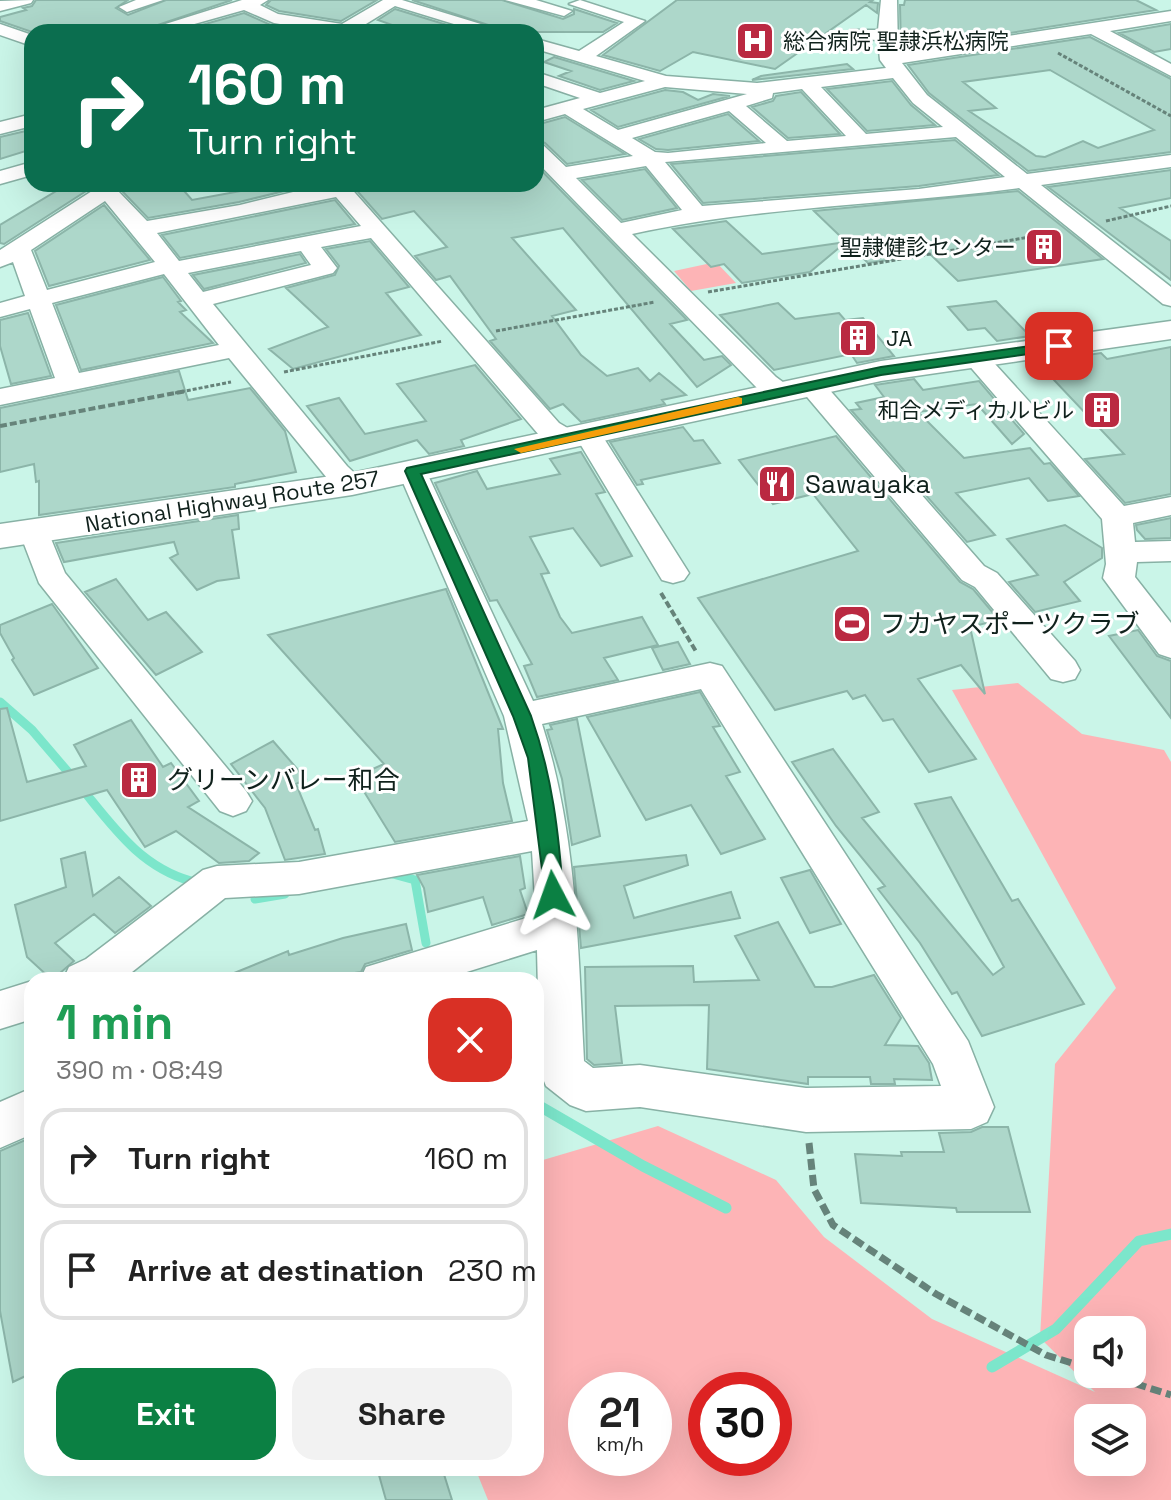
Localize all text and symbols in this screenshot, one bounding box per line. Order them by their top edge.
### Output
hospital icon: 総合病院 聖隷浜松病院 [734,20,776,62]
place label: 総合病院 聖隷浜松病院 [783,27,1009,55]
text: 160 m [188,49,346,120]
icon: right [56,56,160,160]
text: Turn right [188,119,357,165]
building icon: 聖隷健診センター [1023,226,1065,268]
place label: 聖隷健診センター [840,233,1016,261]
pin [1025,312,1093,380]
building icon: JA [837,317,879,359]
place label: JA [886,324,912,352]
icon: arrive [1037,324,1081,368]
building icon: 和合メディカルビル [1081,389,1123,431]
place label: 和合メディカルビル [878,396,1074,424]
restaurant icon: Sawayaka [756,463,798,505]
street label: National Highway Route 257 [83,464,381,538]
place label: Sawayaka [805,467,930,501]
sports icon: フカヤスポーツクラブ [831,603,873,645]
place label: フカヤスポーツクラブ [880,607,1139,641]
building icon: グリーンバレー和合 [118,759,160,801]
place label: グリーンバレー和合 [167,763,400,797]
position arrow [511,853,595,937]
text: 1 min [56,992,173,1053]
button: close [428,998,512,1082]
text: 390 m · 08:49 [56,1053,223,1087]
icon: right [60,1136,104,1180]
text: Turn right [128,1139,271,1178]
text: 160 m [424,1139,508,1178]
icon: arrive [60,1248,104,1292]
text: Arrive at destination [128,1251,424,1290]
text: 230 m [448,1251,537,1290]
map controls [1074,1316,1146,1476]
button: sound [1074,1316,1146,1388]
button: Exit [56,1368,276,1460]
button: Share [292,1368,512,1460]
speed limit sign: 30 [688,1372,792,1476]
text: 21 [599,1388,641,1439]
button: layers [1074,1404,1146,1476]
text: km/h [596,1431,644,1457]

